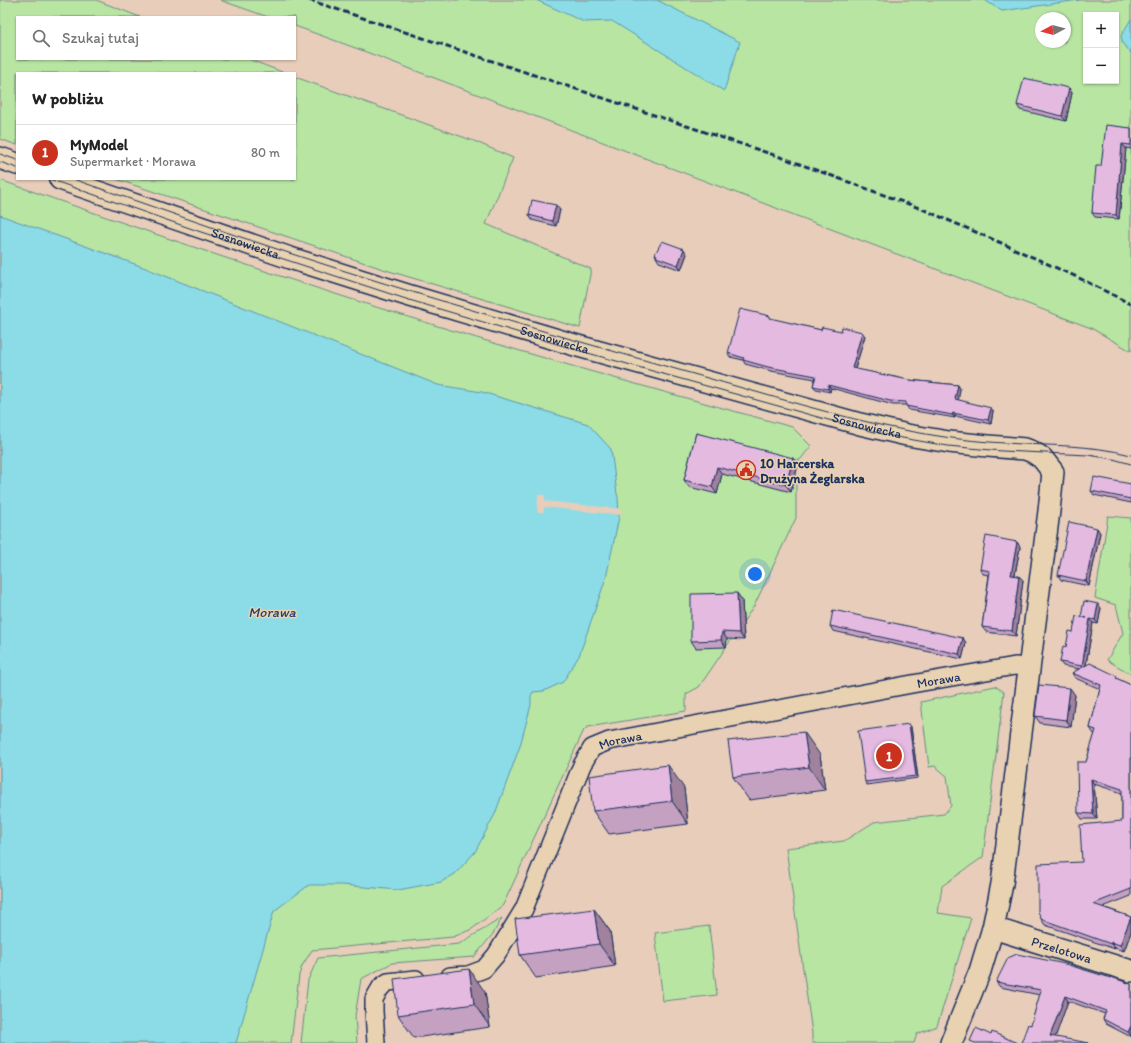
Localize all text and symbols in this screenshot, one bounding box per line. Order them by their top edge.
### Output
north arrow [1035,12,1071,48]
map controls [1083,12,1119,84]
button: + [1083,12,1119,48]
search box [16,16,296,60]
icon: search [30,27,52,49]
text: Szukaj tutaj [62,29,139,47]
button: − [1083,48,1119,84]
text: W pobliżu [32,88,103,108]
text: MyModel [70,136,128,154]
text: 1 [42,145,48,160]
text: 80 m [251,145,280,160]
text: Supermarket · Morawa [70,154,196,169]
street label: Sosnowiecka [209,224,282,261]
street label: Sosnowiecka [519,322,591,356]
street label: Sosnowiecka [831,409,904,441]
place label: 10 Harcerska Drużyna Żeglarska [760,456,865,487]
public building icon: 10 Harcerska Drużyna Żeglarska [735,459,757,481]
your location [745,564,765,584]
water label: Morawa [248,604,296,621]
street label: Morawa [916,668,962,691]
street label: Morawa [596,727,643,752]
pin: 1 [876,741,902,771]
street label: Przelotowa [1030,933,1094,966]

